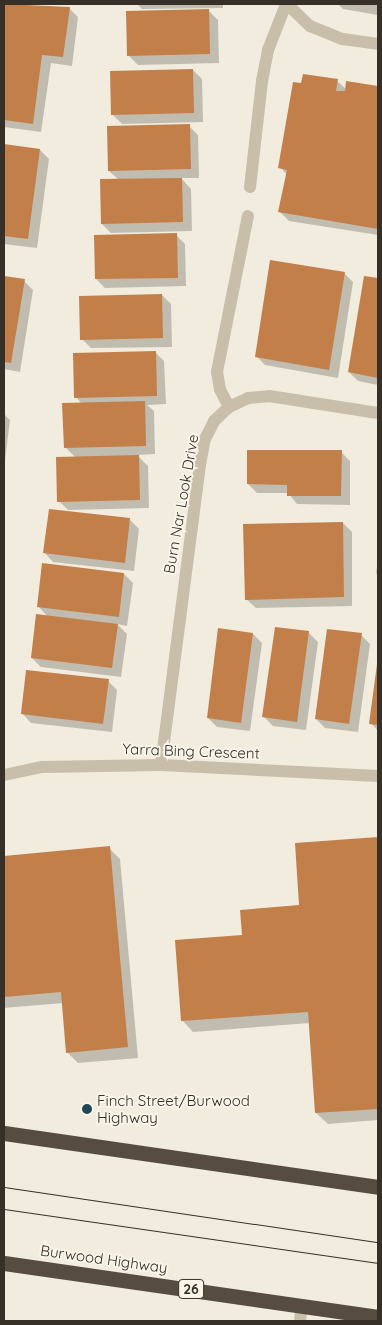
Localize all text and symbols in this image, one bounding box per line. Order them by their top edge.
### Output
street label: Burn Nar Look Drive [160,433,202,575]
street label: Yarra Bing Crescent [122,740,260,762]
place label: Finch Street/Burwood Highway [97,1091,250,1126]
marker: Finch Street/Burwood Highway [81,1103,93,1115]
street label: Burwood Highway [39,1241,169,1277]
road number: 26 [177,1278,205,1300]

